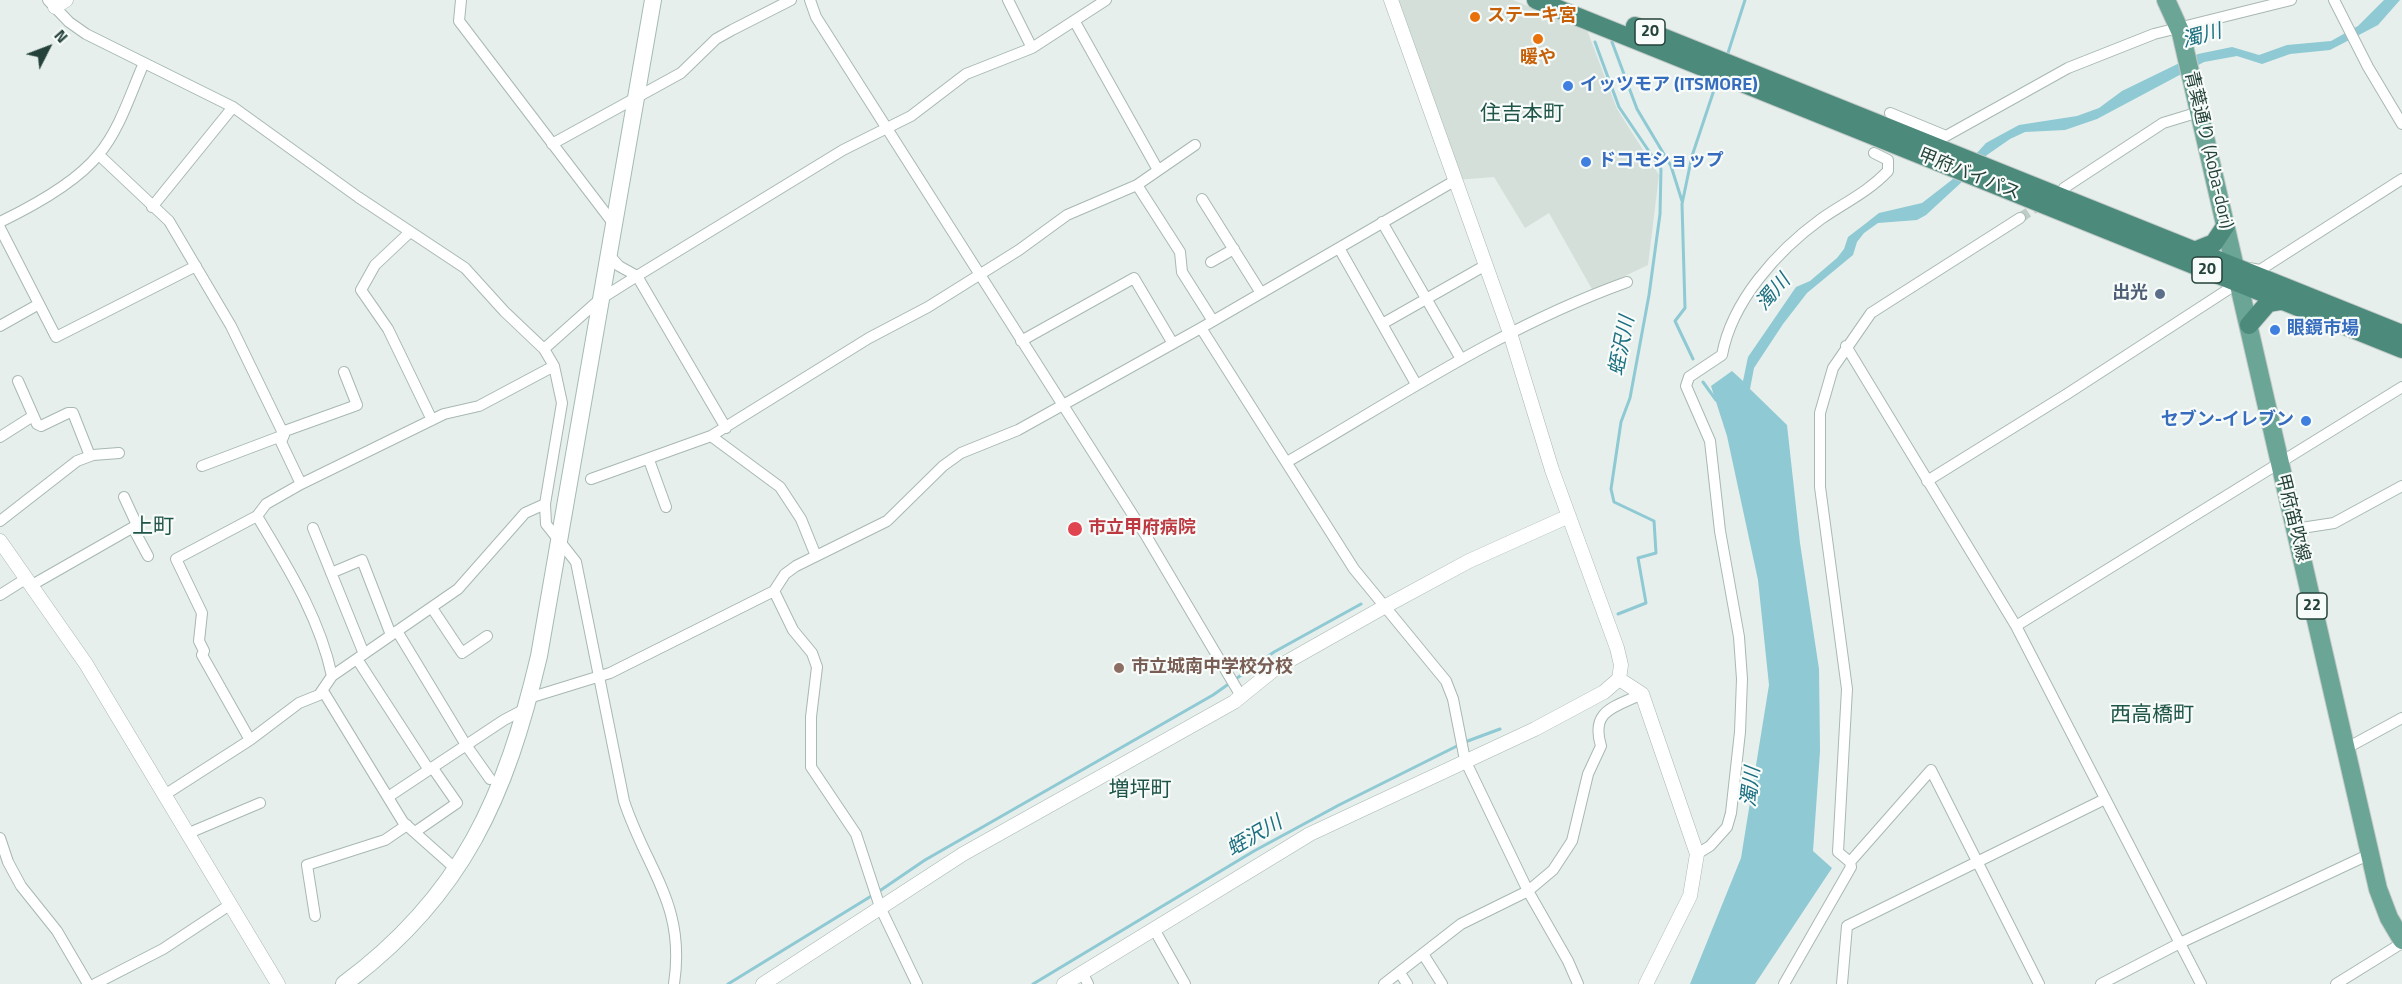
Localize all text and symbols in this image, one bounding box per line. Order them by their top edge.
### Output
place label: ステーキ宮 [1487,6,1577,28]
marker: ステーキ宮 [1468,10,1482,24]
north arrow [18,18,78,78]
road number: 20 [1635,19,1665,45]
water label: 濁川 [2180,20,2224,54]
text: N [49,24,74,48]
marker: 暖や [1531,32,1545,46]
place label: 暖や [1520,48,1556,70]
street label: 青葉通り (Aoba-dori) [2179,69,2237,231]
place label: イッツモア (ITSMORE) [1580,75,1758,97]
marker: イッツモア (ITSMORE) [1561,79,1575,93]
district label: 住吉本町 [1480,102,1564,128]
street label: 甲府バイパス [1915,145,2023,205]
place label: ドコモショップ [1598,151,1724,173]
marker: ドコモショップ [1579,155,1593,169]
road number: 20 [2192,257,2222,283]
water label: 濁川 [1752,270,1796,316]
place label: 出光 [2112,283,2148,305]
marker: 出光 [2153,287,2167,301]
water label: 蛭沢川 [1605,314,1641,378]
place label: 眼鏡市場 [2287,319,2359,341]
marker: 眼鏡市場 [2268,323,2282,337]
place label: セブン-イレブン [2161,410,2294,432]
marker: セブン-イレブン [2299,414,2313,428]
street label: 甲府笛吹線 [2271,472,2313,564]
district label: 上町 [132,515,174,541]
place label: 市立甲府病院 [1088,518,1196,540]
marker: 市立甲府病院 [1066,520,1084,538]
road number: 22 [2297,593,2327,619]
place label: 市立城南中学校分校 [1131,657,1293,679]
marker: 市立城南中学校分校 [1112,661,1126,675]
district label: 西高橋町 [2110,703,2194,729]
water label: 濁川 [1738,766,1766,808]
district label: 増坪町 [1109,778,1171,804]
water label: 蛭沢川 [1223,812,1287,862]

